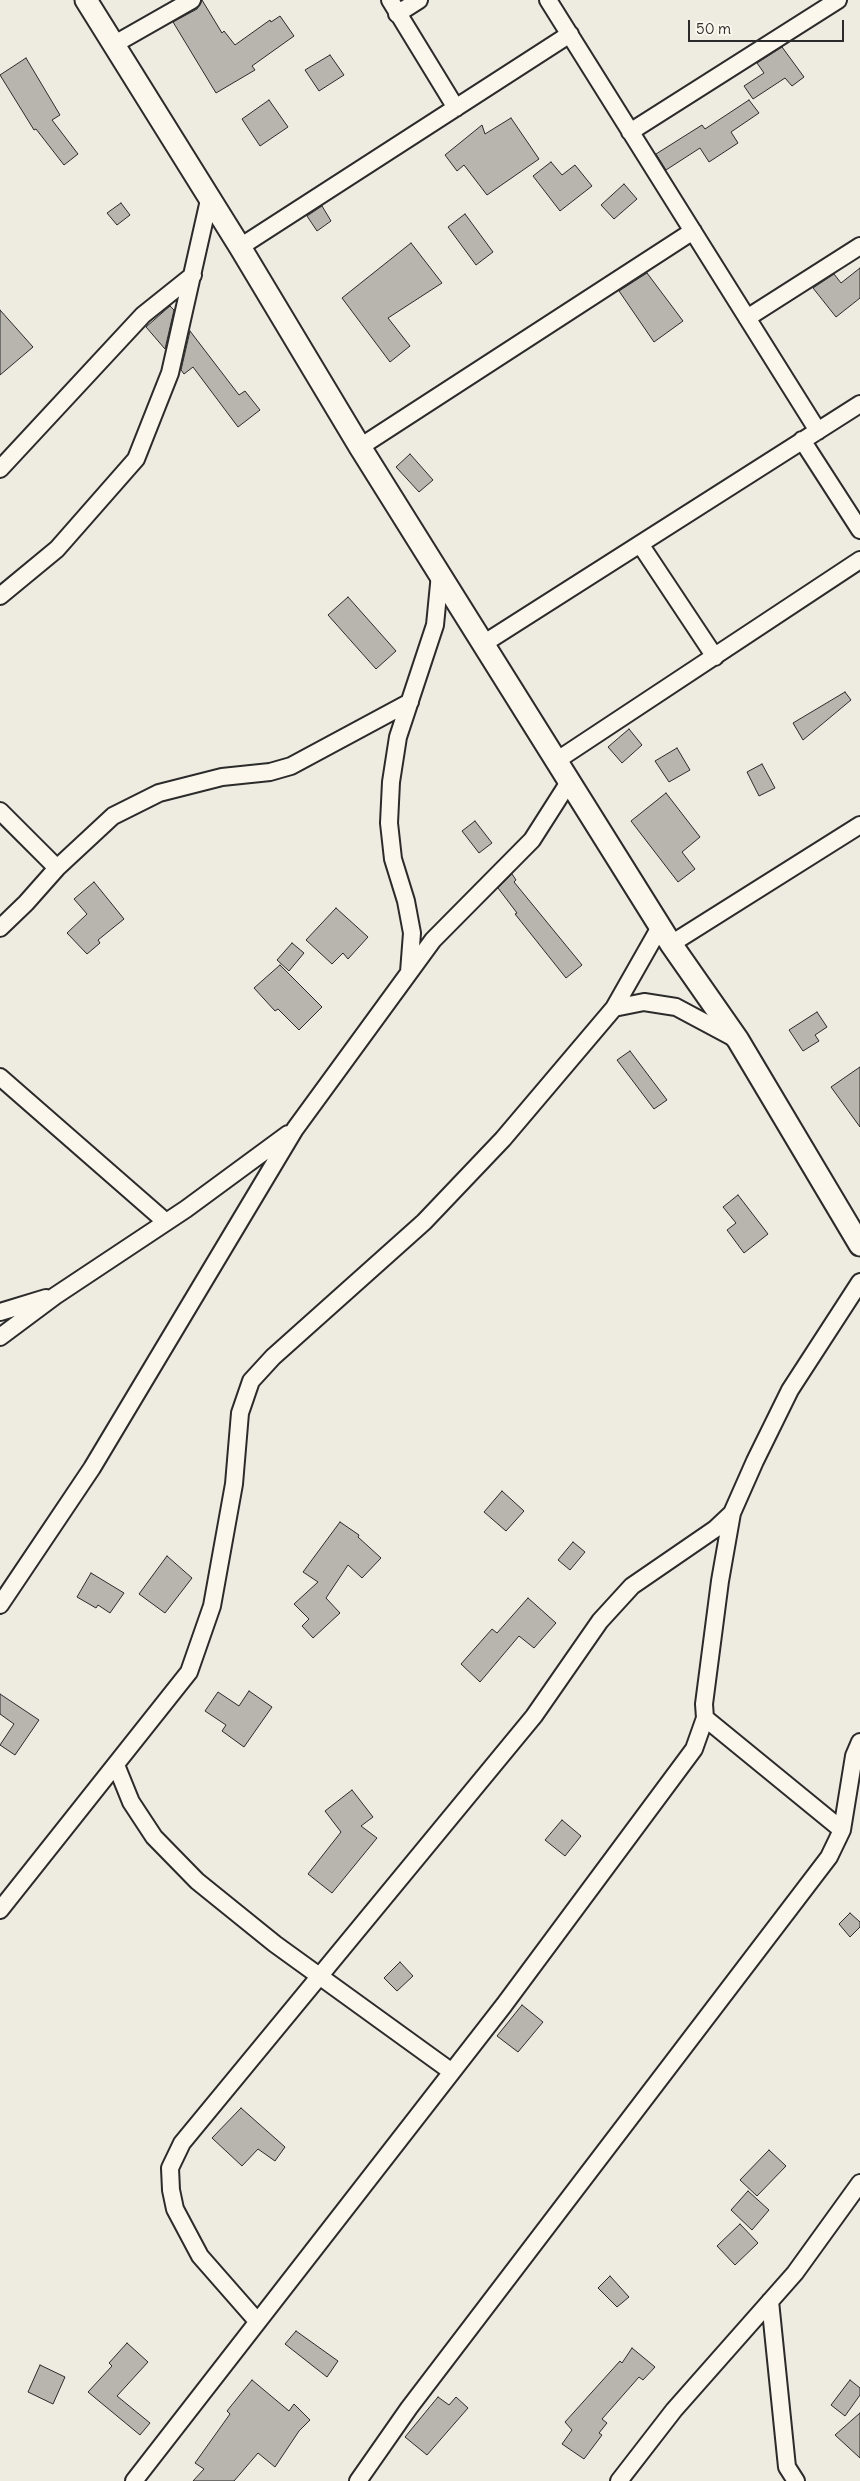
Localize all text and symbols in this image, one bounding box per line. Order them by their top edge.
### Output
scale bar [690,10,846,42]
text: 50 m [696,19,731,38]

